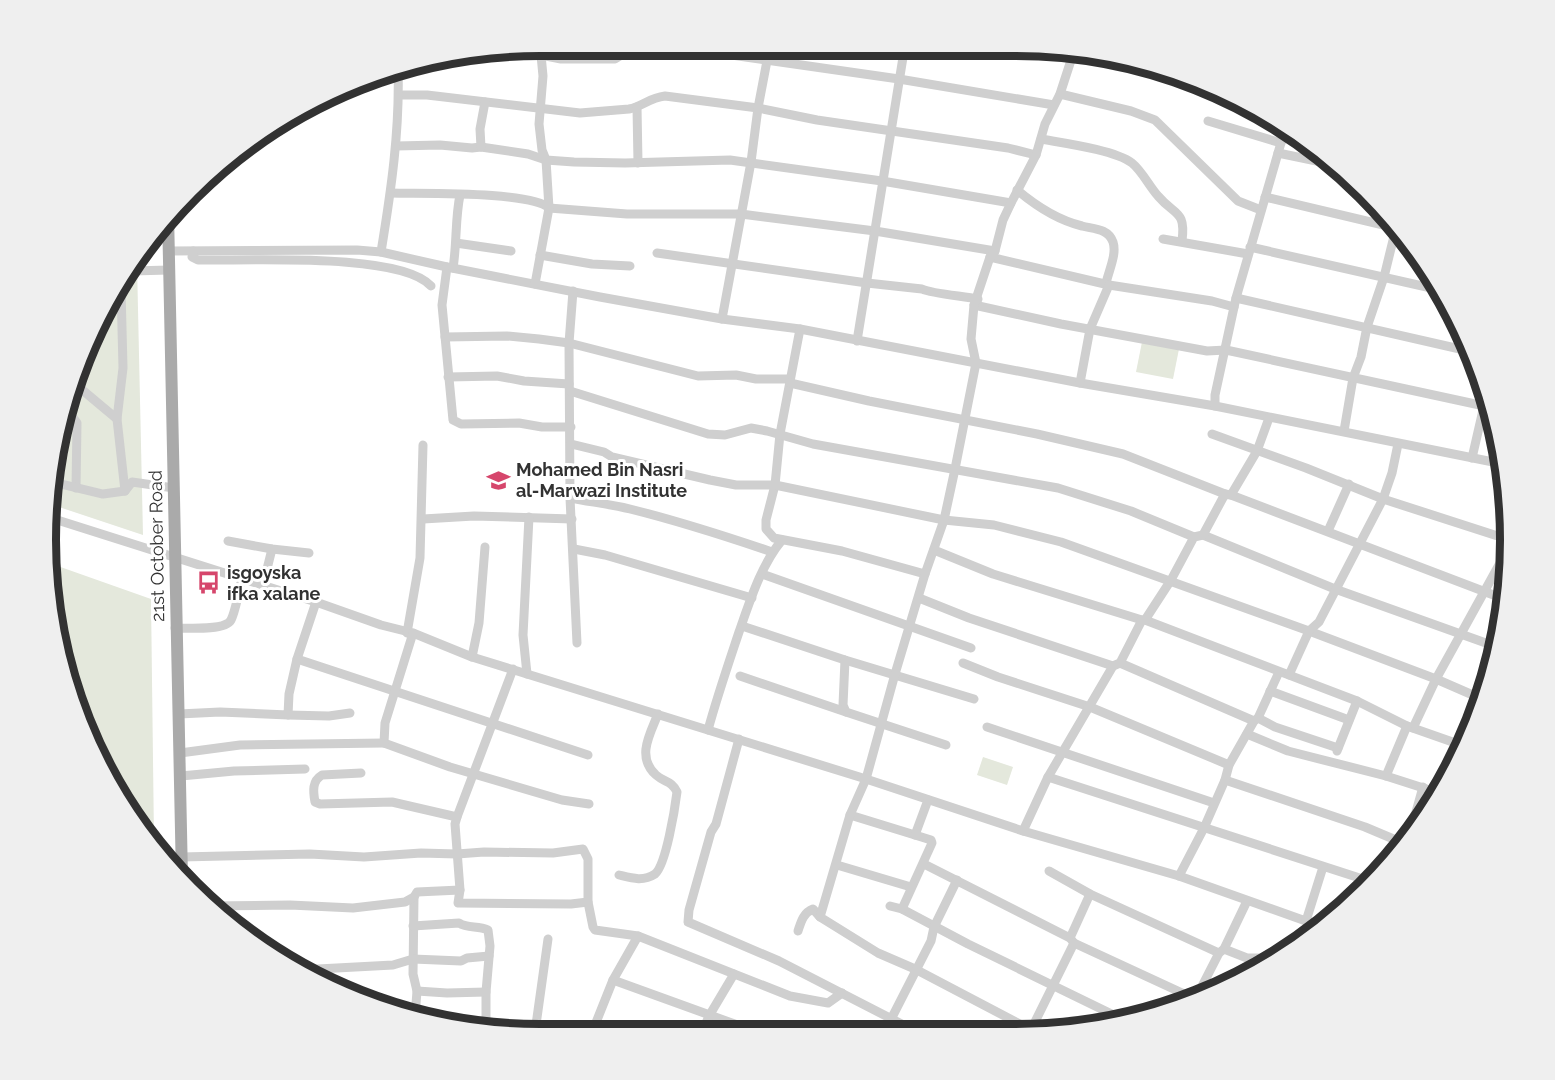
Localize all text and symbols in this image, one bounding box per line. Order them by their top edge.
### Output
place label: Mohamed Bin Nasri al-Marwazi Institute [516,459,687,501]
school or university icon: Mohamed Bin Nasri al-Marwazi Institute [485,467,511,493]
street label: 21st October Road [145,470,168,622]
place label: isgoyska ifka xalane [227,562,321,604]
bus stop icon: isgoyska ifka xalane [196,570,222,596]

